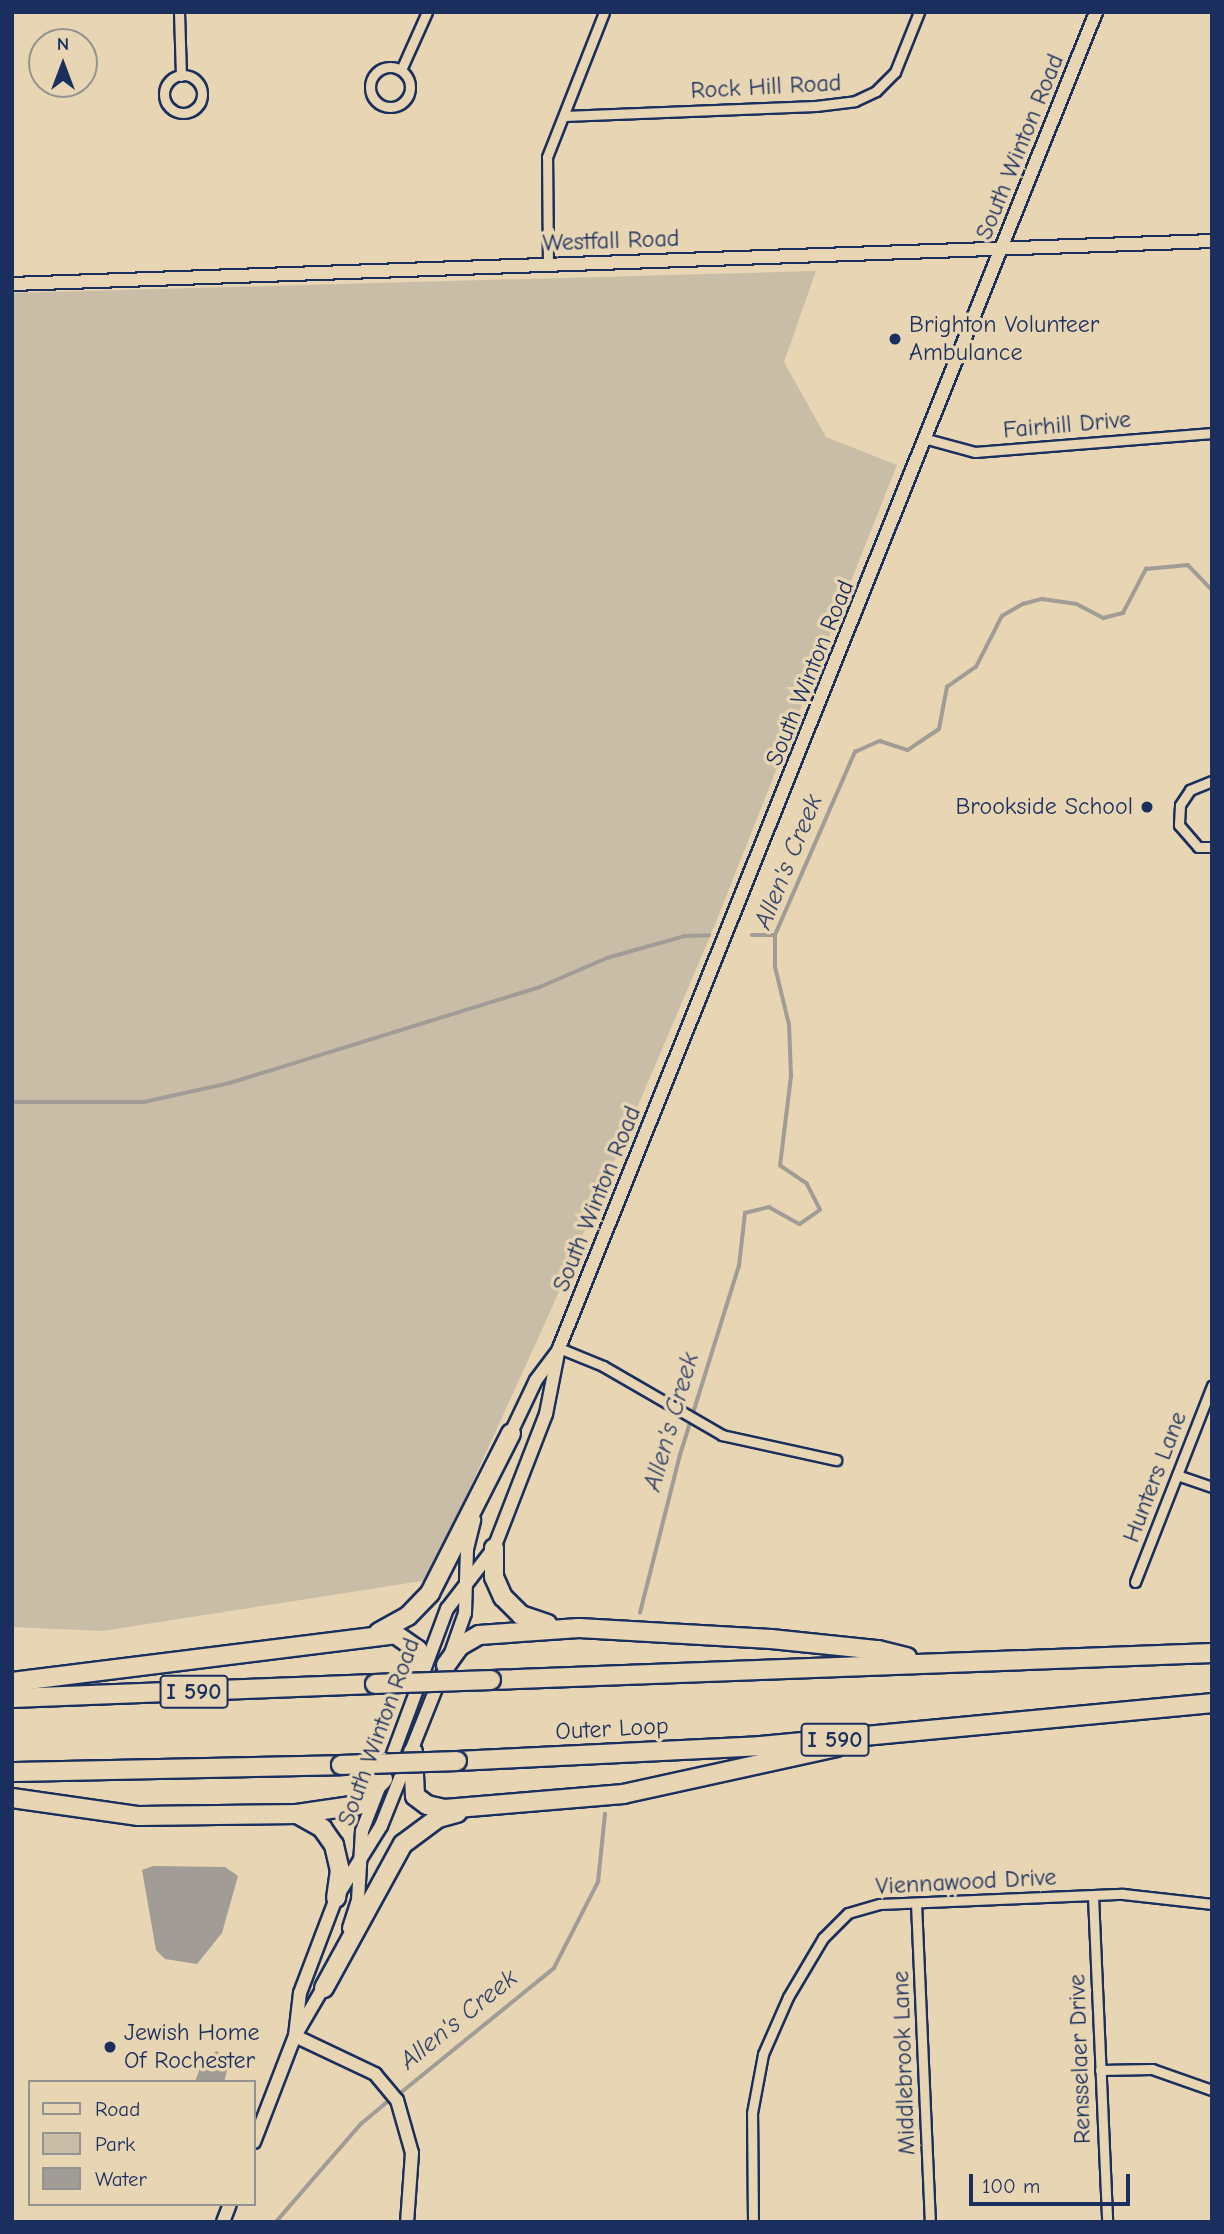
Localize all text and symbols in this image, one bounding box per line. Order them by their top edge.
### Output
north arrow [28,28,98,98]
text: N [57,33,69,55]
street label: South Winton Road [970,50,1070,244]
street label: Rock Hill Road [690,69,842,105]
street label: Westfall Road [542,224,680,258]
place label: Brighton Volunteer Ambulance [909,311,1099,367]
marker: Brighton Volunteer Ambulance [887,331,903,347]
street label: Fairhill Drive [1002,405,1132,445]
street label: South Winton Road [760,576,860,770]
water label: Allen's Creek [748,790,830,934]
place label: Brookside School [955,793,1133,821]
marker: Brookside School [1139,799,1155,815]
street label: South Winton Road [547,1102,647,1296]
water label: Allen's Creek [637,1349,707,1495]
street label: Hunters Lane [1117,1407,1193,1547]
street label: South Winton Road [332,1634,426,1830]
road number: I 590 [159,1672,229,1712]
street label: Outer Loop [555,1712,669,1746]
road number: I 590 [800,1721,870,1760]
street label: Viennawood Drive [875,1863,1057,1901]
water label: Allen's Creek [394,1963,524,2077]
street label: Middlebrook Lane [886,1970,922,2156]
street label: Rensselaer Drive [1063,1974,1097,2144]
place label: Jewish Home Of Rochester [124,2019,260,2075]
marker: Jewish Home Of Rochester [102,2039,118,2055]
legend [28,2080,256,2206]
text: Road [95,2097,140,2121]
text: Park [95,2132,135,2156]
scale bar [972,2160,1133,2204]
text: Water [95,2167,147,2191]
text: 100 m [982,2174,1040,2198]

